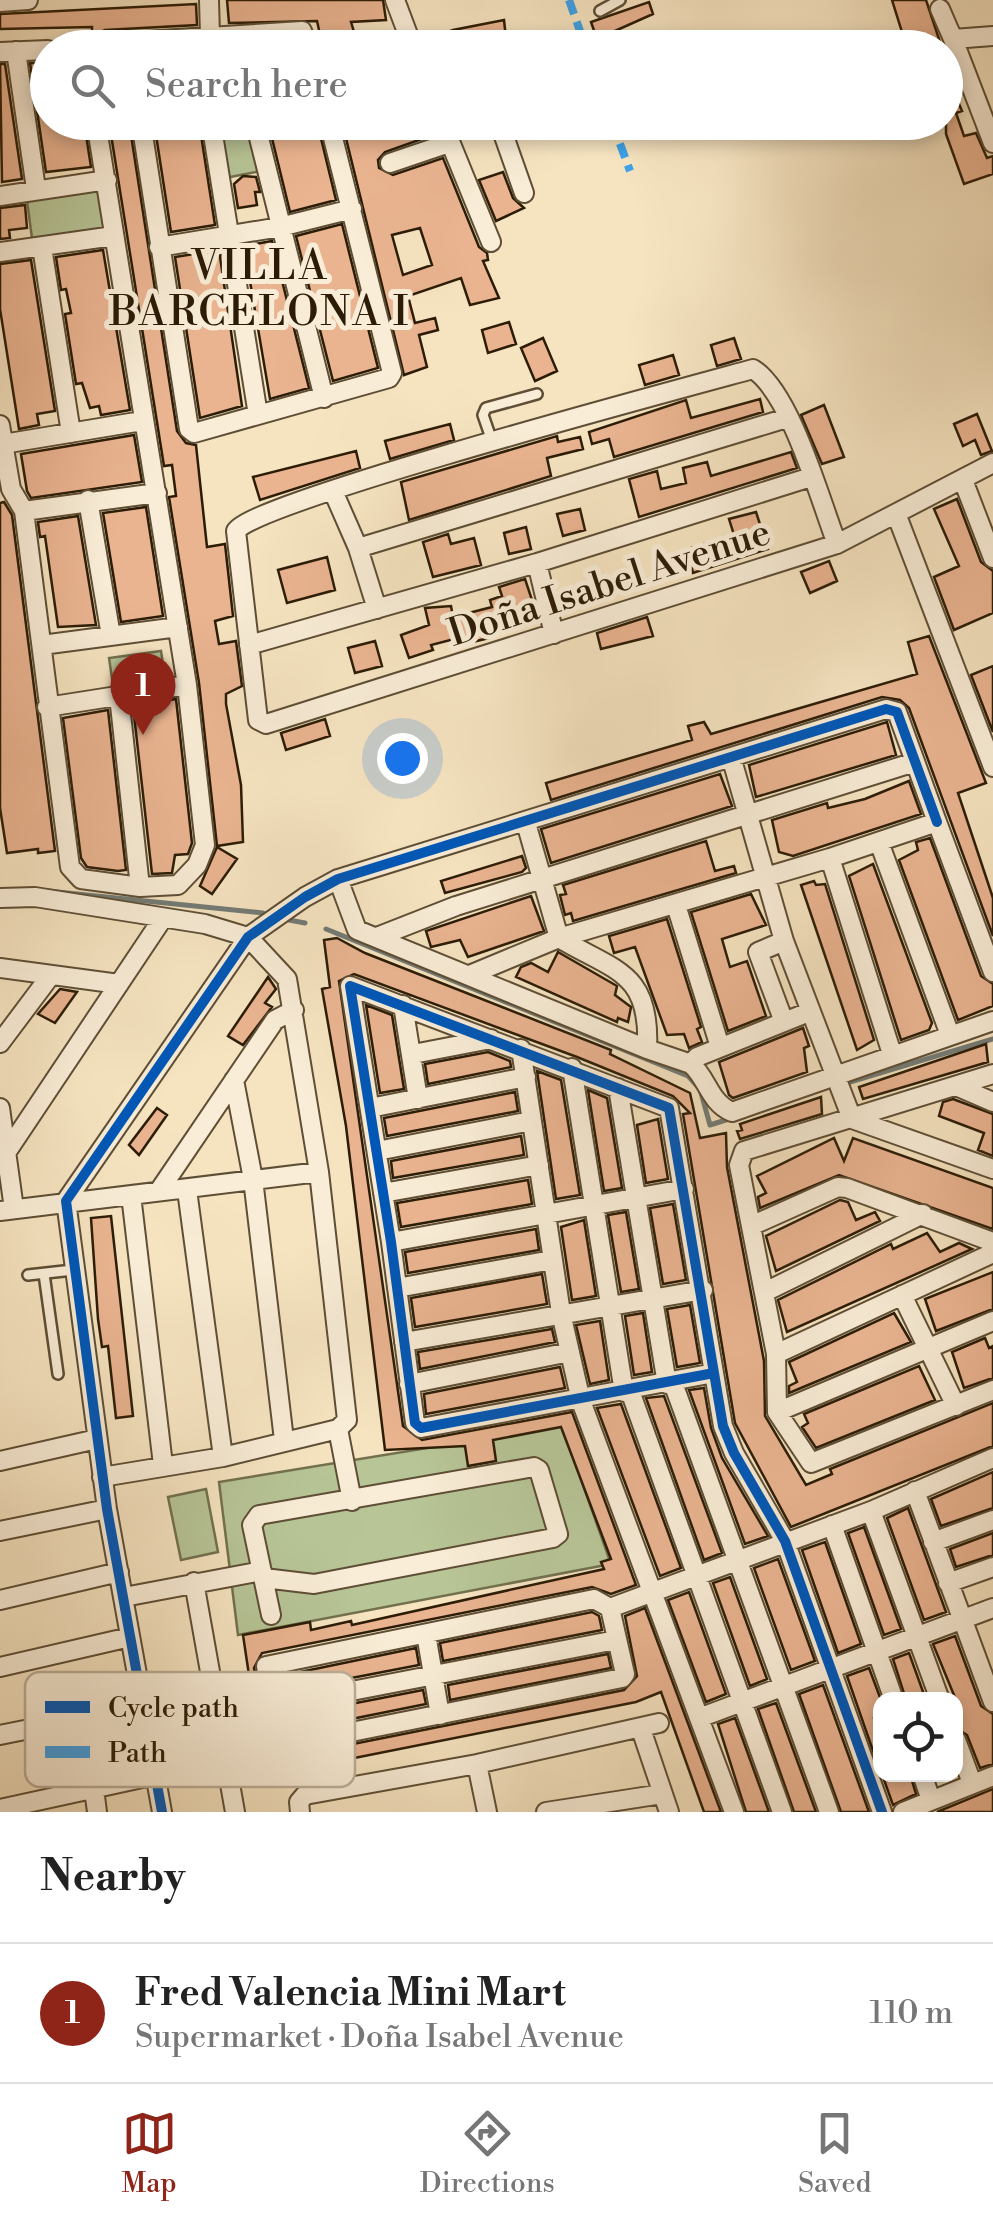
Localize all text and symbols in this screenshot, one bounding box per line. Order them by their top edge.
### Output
search box [30,30,963,140]
icon: search [65,58,120,113]
text: Search here [145,62,348,109]
district label: VILLA BARCELONA I [108,242,411,338]
street label: Doña Isabel Avenue [442,509,777,658]
pin: 1 [110,652,176,735]
your location [377,733,428,784]
legend [25,1672,355,1787]
text: Cycle path [108,1691,239,1726]
map controls [873,1692,963,1782]
button: locate [873,1692,963,1782]
text: Path [108,1736,167,1771]
text: Nearby [40,1851,185,1904]
text: Fred Valencia Mini Mart [135,1970,566,2017]
text: 1 [65,1993,80,2033]
text: 110 m [870,1993,953,2033]
text: Supermarket · Doña Isabel Avenue [135,2017,624,2057]
tab: Map [122,2106,177,2201]
tab: Directions [420,2106,555,2201]
tab: Saved [798,2106,871,2201]

